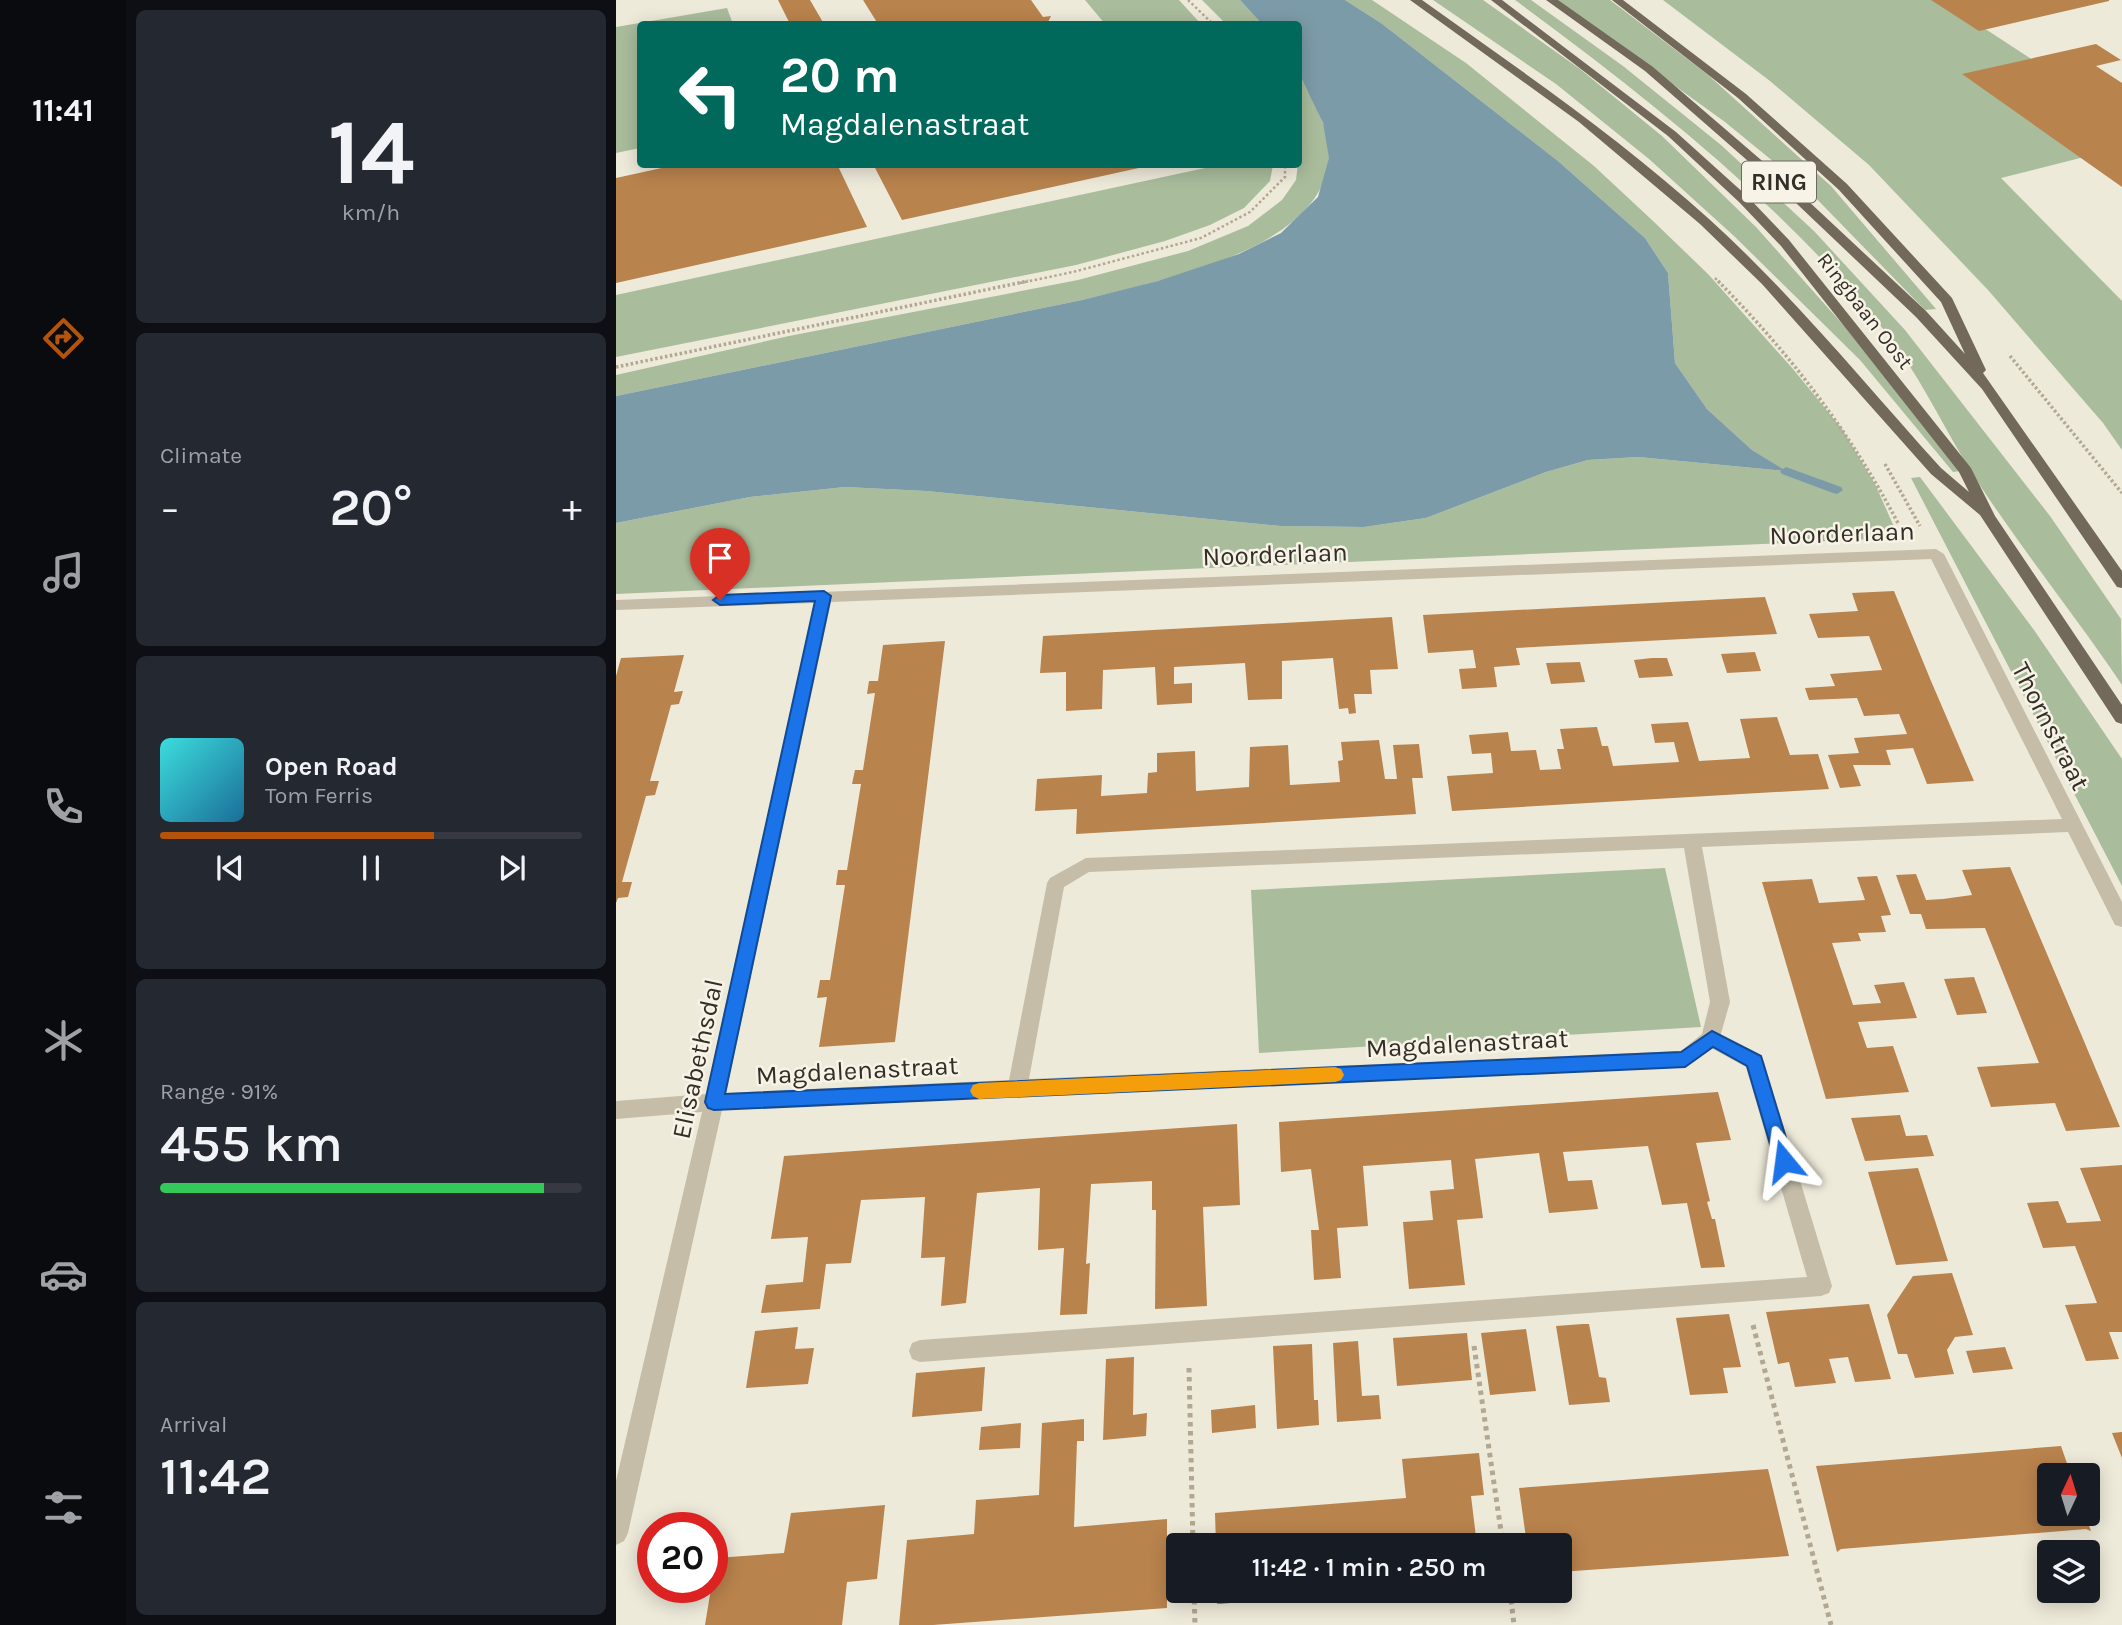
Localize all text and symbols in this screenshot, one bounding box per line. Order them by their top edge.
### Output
text: 20 m [780,47,900,104]
icon: left [665,49,756,140]
text: 11:41 [32,92,94,129]
text: 14 [328,100,414,206]
text: Magdalenastraat [780,106,1029,143]
road number: RING [1742,162,1816,202]
text: km/h [342,199,400,226]
street label: Ringbaan Oost [1812,248,1918,374]
icon: directions [39,314,88,363]
text: Climate [160,442,242,469]
text: 20° [330,477,412,538]
text: − [160,486,180,531]
text: + [562,486,582,531]
street label: Noorderlaan [1769,515,1915,552]
pin [690,528,750,600]
street label: Noorderlaan [1202,536,1348,573]
icon: arrive [701,539,739,577]
icon: music [39,548,88,597]
street label: Thornstraat [2005,657,2096,795]
text: Open Road [265,751,398,782]
icon: phone [39,782,88,831]
text: Tom Ferris [265,782,373,809]
icon: previous [211,849,249,887]
icon: pause [352,849,390,887]
icon: next [493,849,531,887]
street label: Elisabethsdal [665,976,730,1142]
icon: climate [39,1016,88,1065]
street label: Magdalenastraat [1365,1023,1569,1064]
street label: Magdalenastraat [755,1050,959,1091]
text: Range · 91% [160,1078,278,1105]
text: 455 km [160,1113,343,1174]
position arrow [1747,1124,1821,1198]
icon: car [39,1250,88,1299]
text: Arrival [160,1411,227,1438]
text: 11:42 [160,1446,271,1507]
north arrow [2037,1463,2100,1526]
map controls [2037,1463,2100,1603]
icon: filters [39,1483,88,1532]
speed limit sign: 20 [637,1512,728,1603]
button: layers [2037,1540,2100,1603]
text: 11:42 · 1 min · 250 m [1252,1552,1486,1583]

